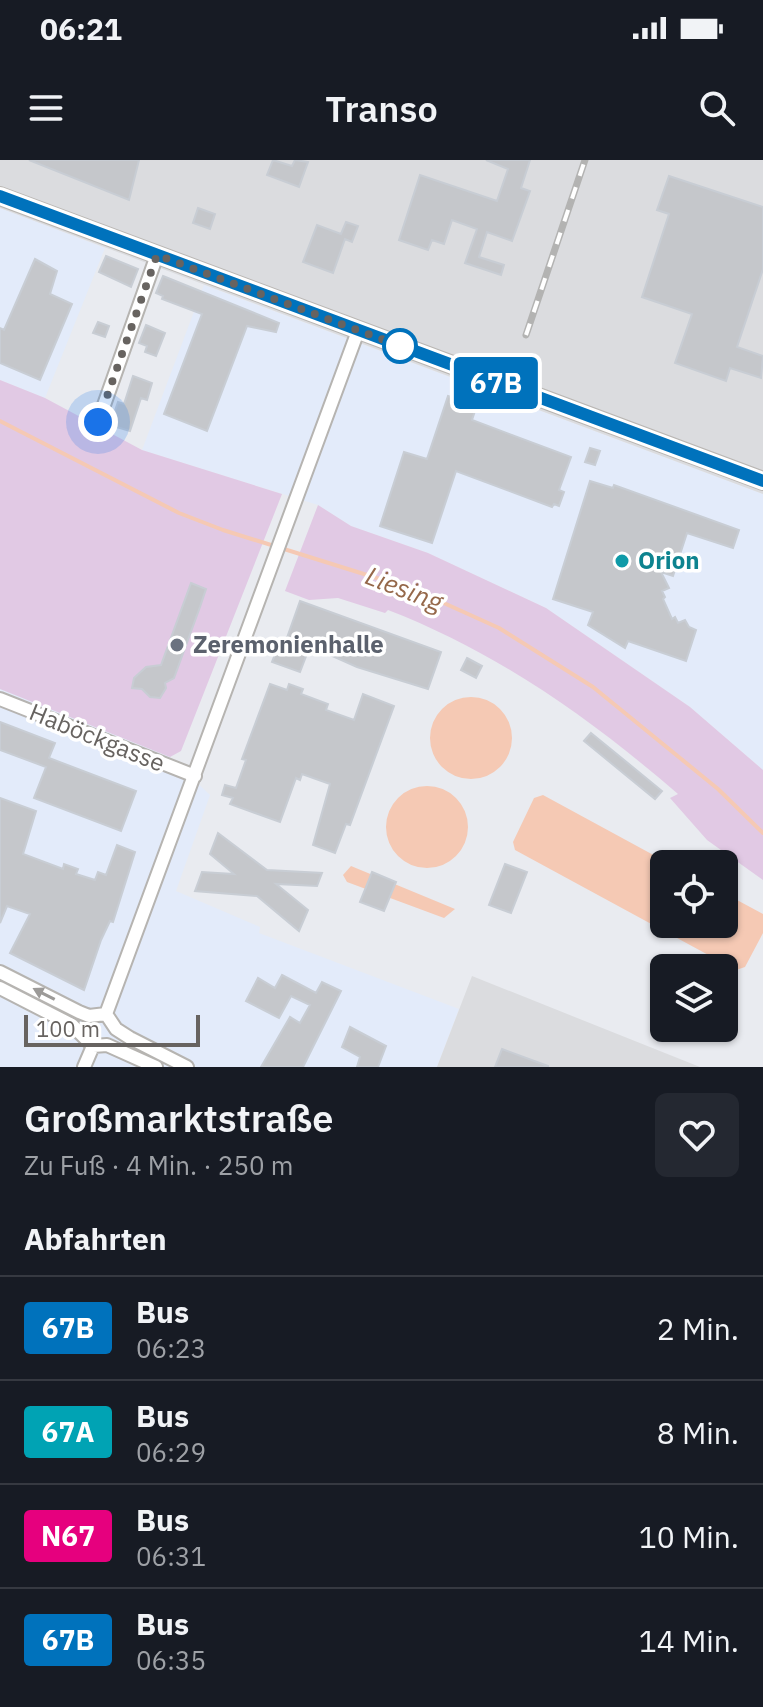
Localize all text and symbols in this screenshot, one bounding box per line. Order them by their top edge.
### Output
text: 06:21 [40,9,122,48]
text: Transo [325,85,438,132]
icon: menu [24,86,68,130]
icon: search [695,86,739,130]
unlabelled marker [383,329,417,363]
line badge: 67B [450,357,542,409]
text: 67B [470,364,522,401]
your location [78,402,118,442]
place label: Orion [638,544,700,576]
marker: Orion [613,552,631,570]
water label: Liesing [361,558,449,619]
place label: Zeremonienhalle [193,628,384,660]
marker: Zeremonienhalle [168,636,186,654]
street label: Haböckgasse [25,695,170,779]
map controls [650,850,738,1042]
button: locate [650,850,738,938]
button: layers [650,954,738,1042]
one-way arrow [33,988,56,1001]
scale bar [24,1011,200,1047]
text: 100 m [36,1014,100,1043]
text: Großmarktstraße [24,1093,334,1142]
button: heart [655,1093,739,1177]
text: Zu Fuß · 4 Min. · 250 m [24,1148,293,1182]
text: Abfahrten [24,1219,167,1258]
text: Bus [136,1292,189,1331]
text: 67B [42,1309,94,1346]
text: 2 Min. [657,1309,739,1348]
text: 06:23 [136,1331,206,1365]
text: Bus [136,1396,189,1435]
text: 67A [42,1413,94,1450]
text: 8 Min. [657,1413,739,1452]
text: 06:29 [136,1435,206,1469]
text: Bus [136,1500,189,1539]
text: N67 [41,1517,95,1554]
text: 10 Min. [639,1517,739,1556]
text: 06:31 [136,1539,206,1573]
text: Bus [136,1604,189,1643]
text: 67B [42,1621,94,1658]
text: 14 Min. [639,1621,739,1660]
text: 06:35 [136,1643,206,1677]

